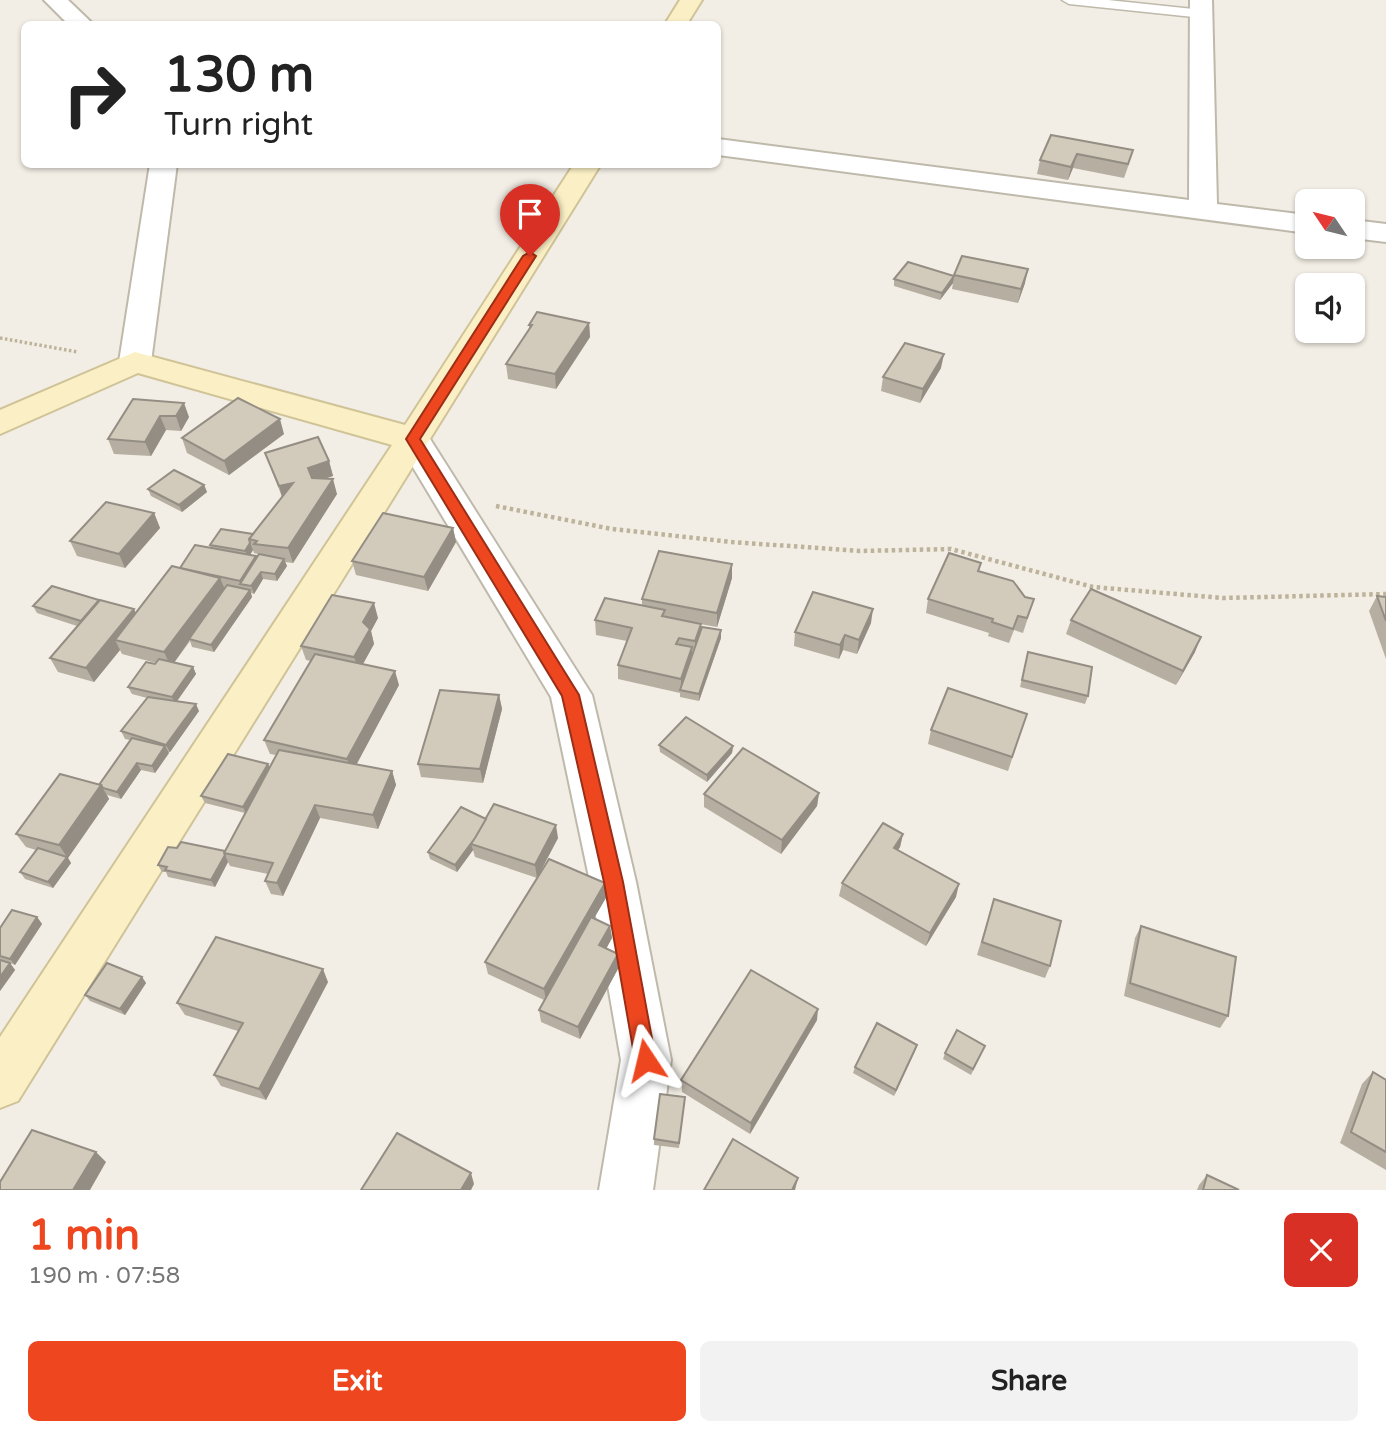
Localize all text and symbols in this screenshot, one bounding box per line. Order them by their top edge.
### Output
text: 130 m [164,46,314,105]
icon: right [49,49,140,140]
text: Turn right [164,106,313,144]
pin [500,184,560,256]
north arrow [1295,189,1365,259]
map controls [1295,189,1365,343]
icon: arrive [511,195,549,233]
button: sound [1295,273,1365,343]
position arrow [609,1023,683,1097]
text: 1 min [28,1210,140,1261]
button: close [1284,1213,1358,1287]
text: 190 m · 07:58 [28,1262,180,1290]
button: Exit [28,1341,686,1421]
button: Share [700,1341,1358,1421]

